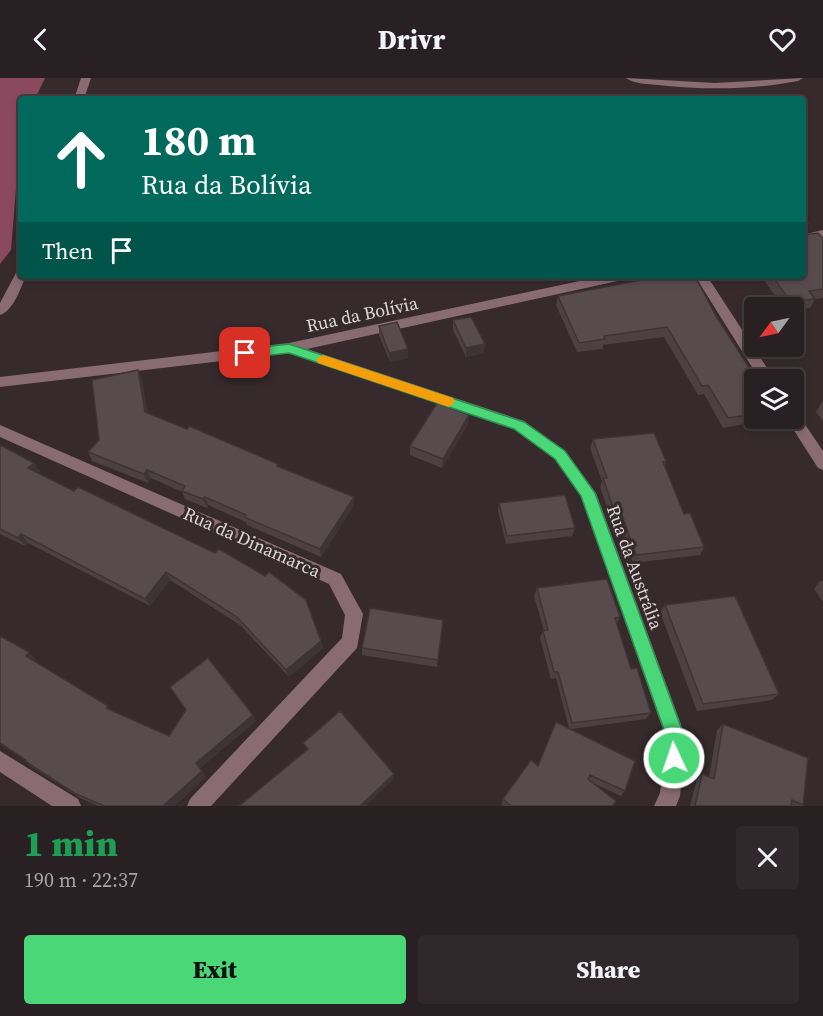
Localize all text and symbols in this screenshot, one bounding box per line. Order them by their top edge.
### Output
text: Drivr [378,21,445,58]
icon: back [24,23,57,56]
icon: heart [766,23,799,56]
text: 180 m [141,111,256,169]
icon: ahead [42,120,120,198]
text: Rua da Bolívia [141,166,312,203]
icon: arrive [105,234,138,267]
text: Then [42,236,93,266]
street label: Rua da Bolívia [304,290,421,338]
north arrow [744,297,804,357]
map controls [744,297,804,429]
pin [219,327,270,378]
icon: arrive [228,336,261,369]
button: layers [744,369,804,429]
street label: Rua da Dinamarca [180,501,325,584]
street label: Rua da Austrália [601,501,669,634]
position arrow [642,726,706,790]
text: 1 min [24,819,118,868]
button: close [736,826,799,889]
text: 190 m · 22:37 [24,866,138,894]
button: Exit [24,935,406,1004]
button: Share [418,935,799,1004]

